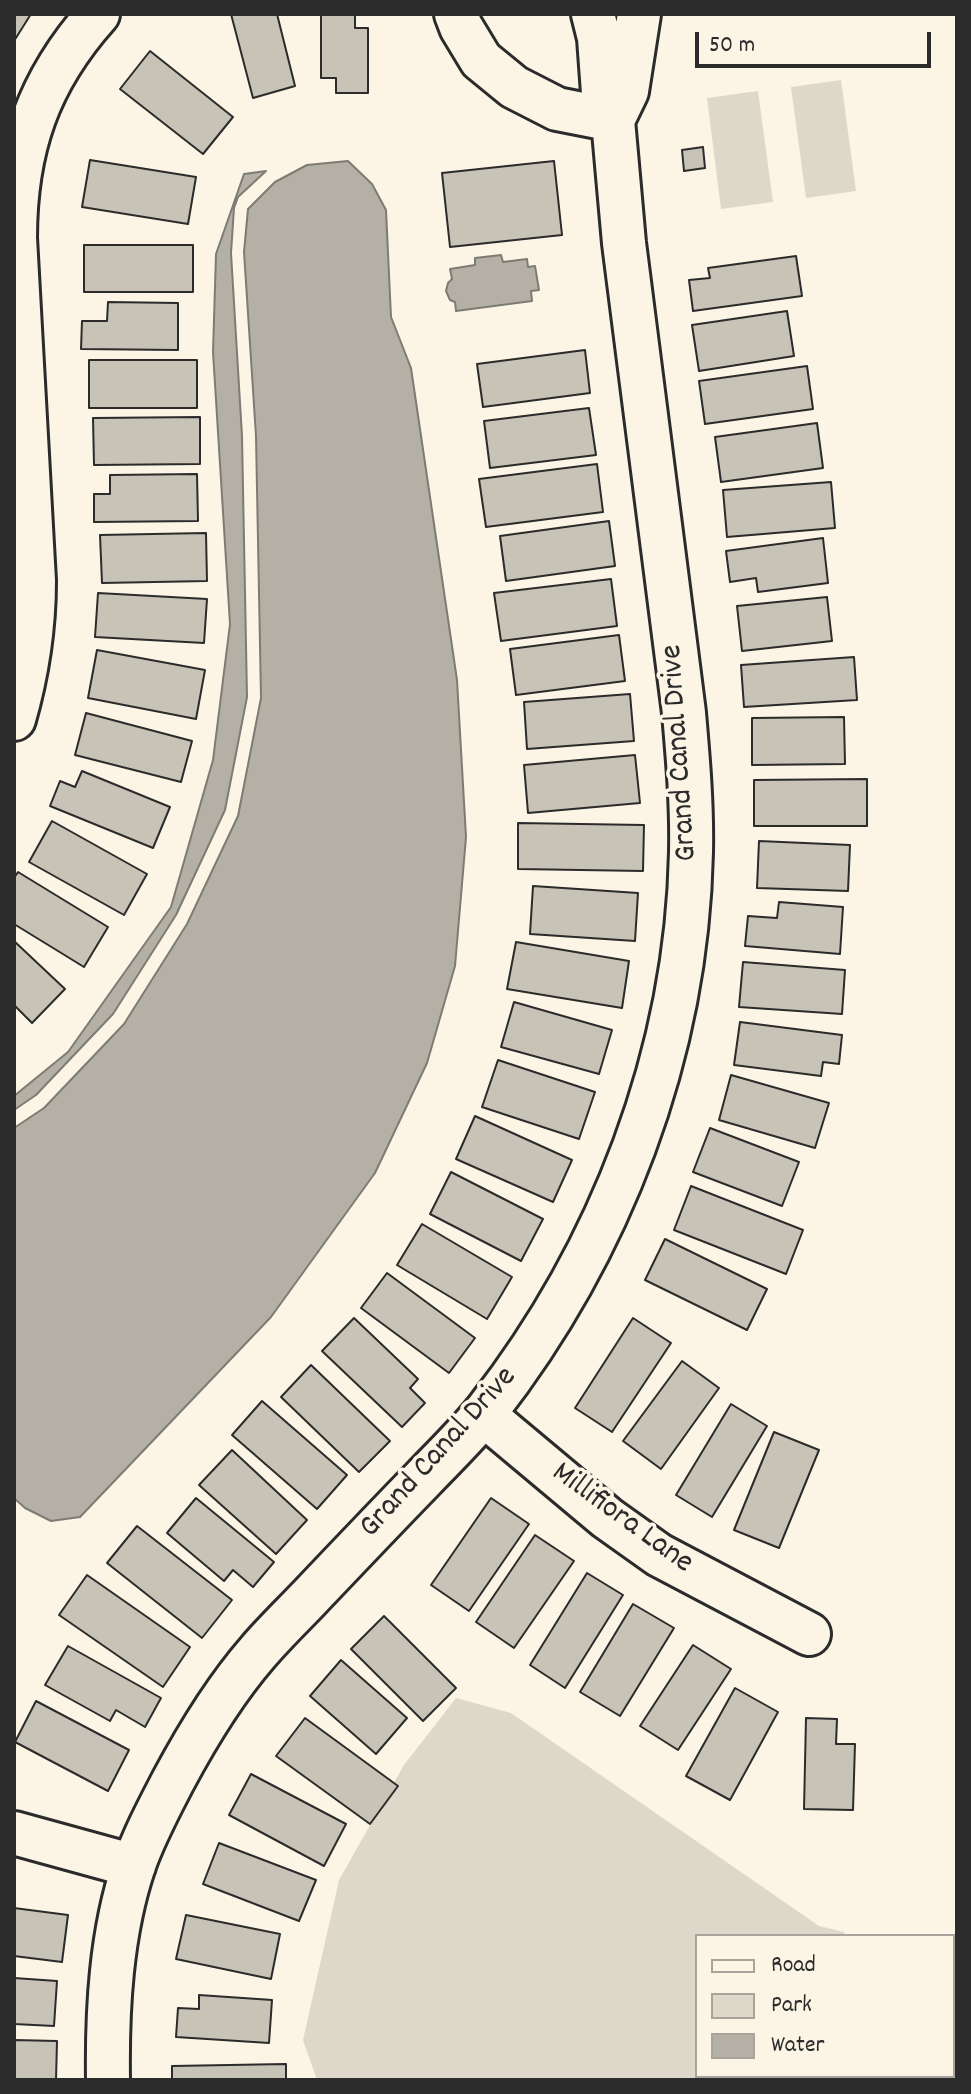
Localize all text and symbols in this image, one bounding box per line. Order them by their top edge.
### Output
scale bar [699,16,935,66]
text: 50 m [709,29,755,63]
street label: Grand Canal Drive [655,643,709,863]
street label: Grand Canal Drive [353,1360,527,1548]
street label: Millifiora Lane [543,1456,699,1584]
legend [695,1934,955,2078]
text: Road [771,1949,816,1983]
text: Park [771,1989,812,2023]
text: Water [771,2029,824,2063]

